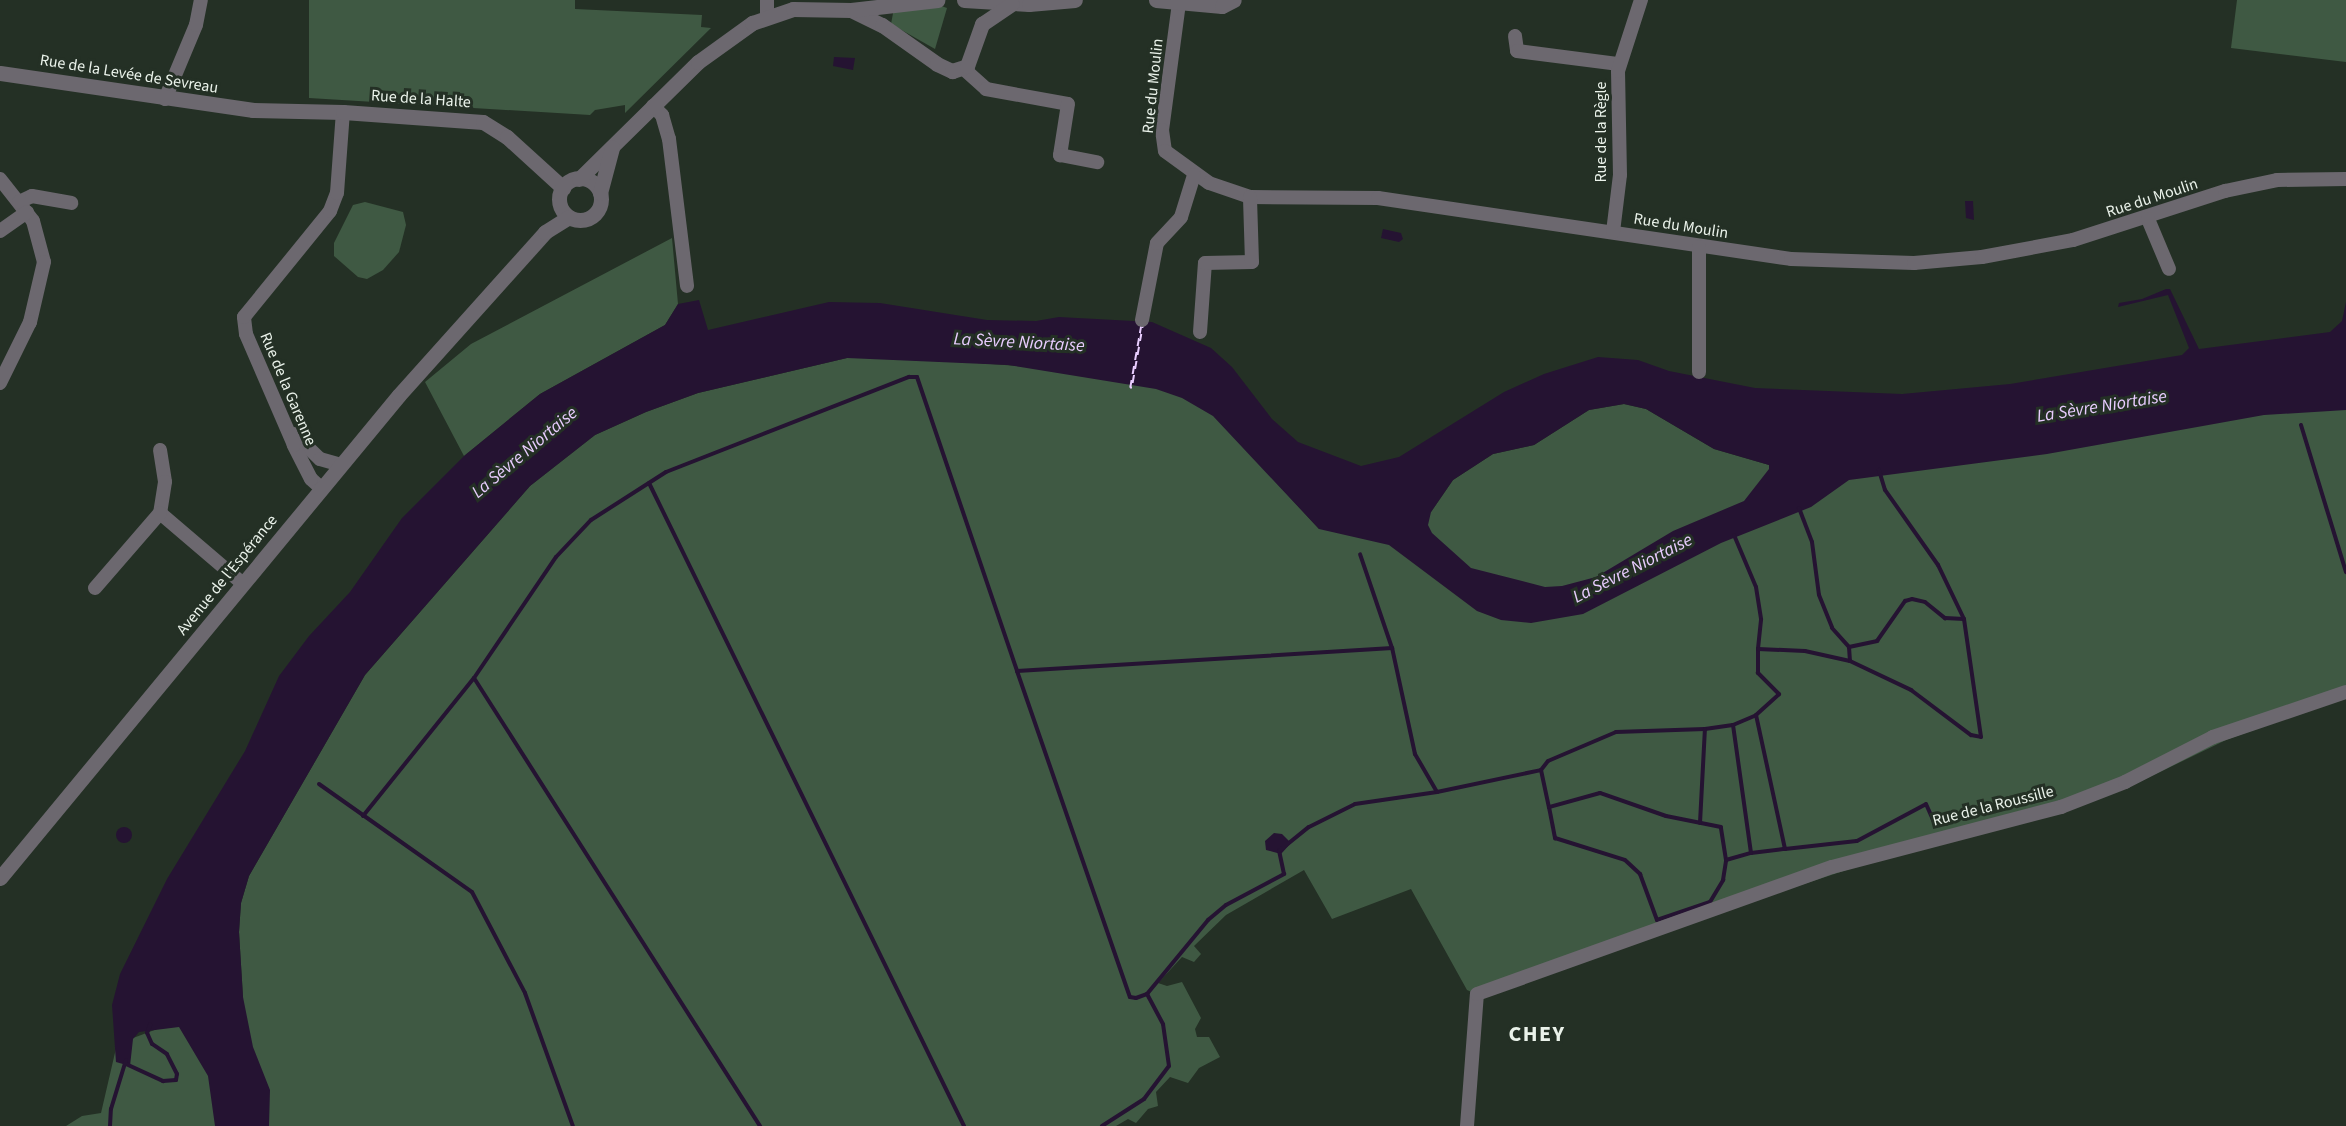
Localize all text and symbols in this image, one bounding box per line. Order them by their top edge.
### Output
street label: Rue du Moulin [1138,38,1168,134]
street label: Rue de la Levée de Sevreau [38,50,220,98]
street label: Rue de la Règle [1591,81,1611,183]
street label: Rue de la Halte [370,86,472,112]
street label: Rue du Moulin [2104,174,2200,222]
street label: Rue du Moulin [1632,209,1730,243]
water label: La Sèvre Niortaise [953,329,1085,357]
street label: Rue de la Garenne [256,330,320,448]
water label: La Sèvre Niortaise [2035,386,2169,428]
water label: La Sèvre Niortaise [468,403,582,503]
street label: Avenue de l'Espérance [173,511,281,639]
water label: La Sèvre Niortaise [1570,530,1696,608]
street label: Rue de la Roussille [1930,782,2056,830]
district label: CHEY [1508,1022,1566,1048]

